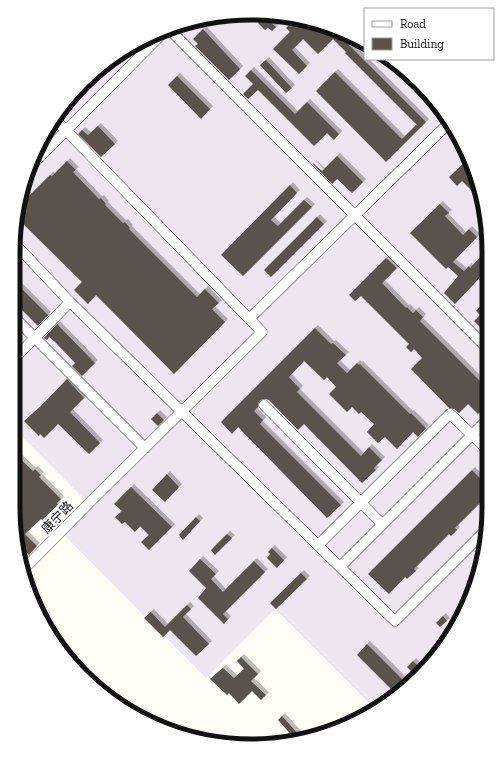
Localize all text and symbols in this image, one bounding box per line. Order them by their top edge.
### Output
legend [364,8,494,60]
text: Road [400,17,426,31]
text: Building [400,37,444,51]
street label: 康宁路 [38,498,76,537]

